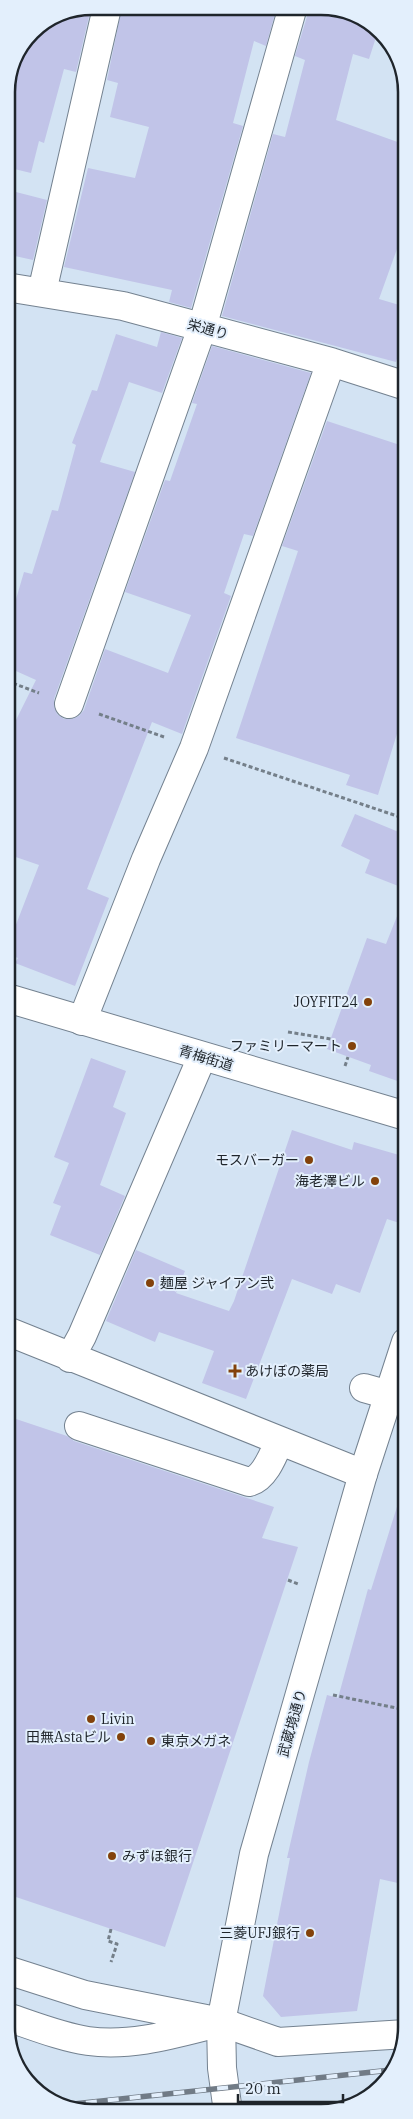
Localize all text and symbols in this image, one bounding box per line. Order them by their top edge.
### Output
street label: 栄通り [185,315,231,343]
place label: JOYFIT24 [294,993,358,1011]
marker: JOYFIT24 [362,996,374,1008]
place label: ファミリーマート [230,1037,342,1055]
marker: ファミリーマート [346,1040,358,1052]
street label: 青梅街道 [177,1041,235,1075]
place label: モスバーガー [215,1151,299,1169]
marker: モスバーガー [303,1154,315,1166]
place label: 海老澤ビル [295,1172,365,1190]
marker: 海老澤ビル [369,1175,381,1187]
place label: 麺屋 ジャイアン弐 [160,1274,274,1292]
marker: 麺屋 ジャイアン弐 [144,1277,156,1289]
place label: あけぼの薬局 [245,1362,329,1380]
marker: あけぼの薬局 [229,1365,241,1377]
street label: 武蔵境通り [274,1687,310,1759]
place label: Livin [101,1710,135,1728]
marker: Livin [85,1713,97,1725]
place label: 田無Astaビル [26,1728,111,1746]
marker: 田無Astaビル [115,1731,127,1743]
place label: 東京メガネ [161,1732,231,1750]
marker: 東京メガネ [145,1735,157,1747]
place label: みずほ銀行 [122,1847,192,1865]
marker: みずほ銀行 [106,1850,118,1862]
place label: 三菱UFJ銀行 [219,1924,300,1942]
marker: 三菱UFJ銀行 [304,1927,316,1939]
scale bar [238,2072,343,2104]
text: 20 m [245,2079,281,2098]

